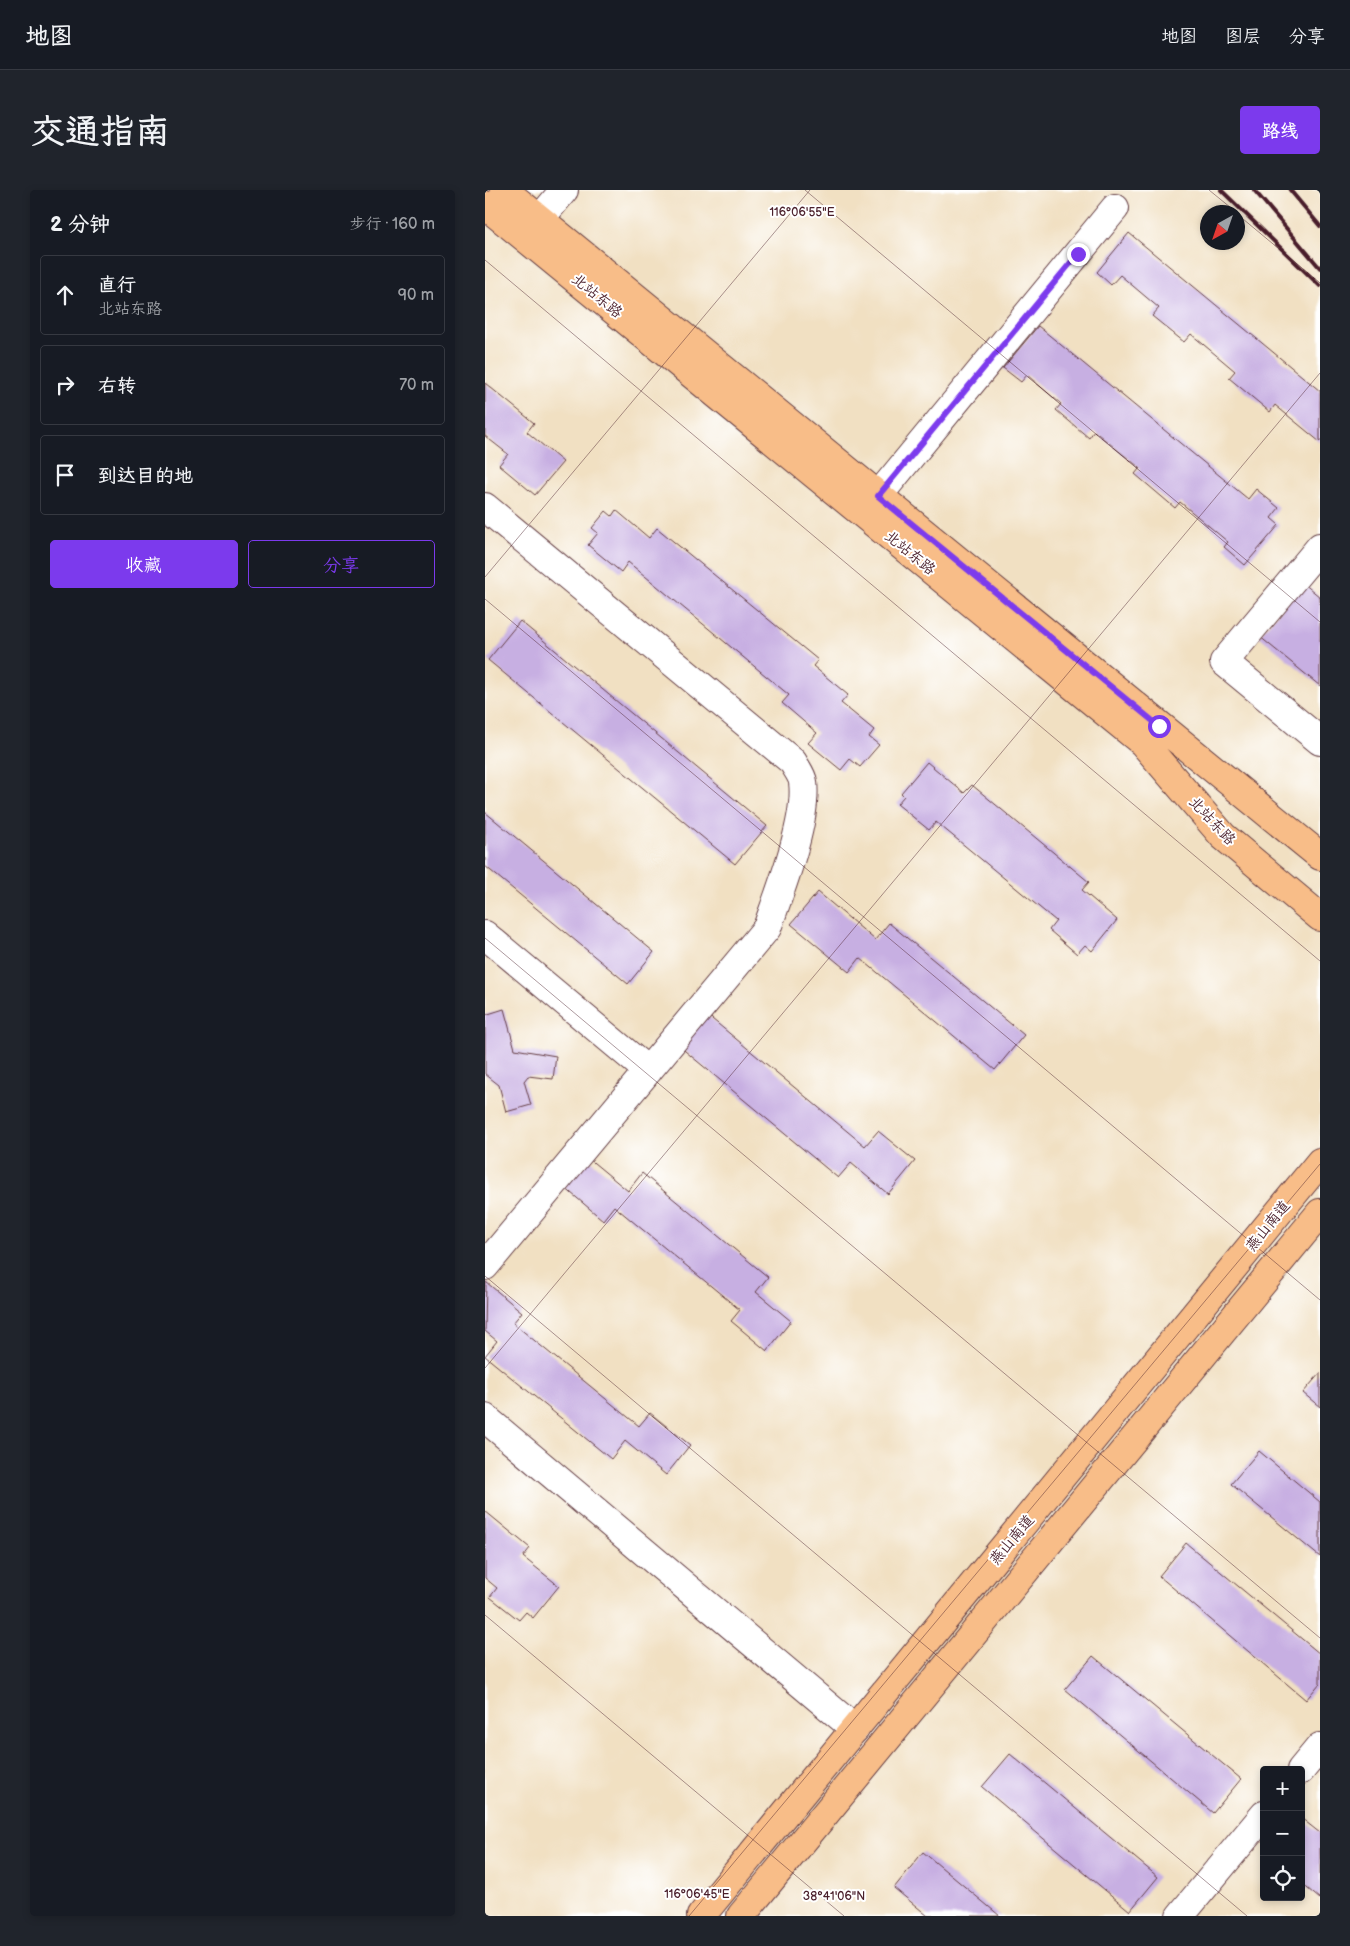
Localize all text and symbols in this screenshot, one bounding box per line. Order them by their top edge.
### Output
text: 地图 [25,22,73,51]
text: 地图 [1161,26,1197,47]
text: 图层 [1225,26,1261,47]
text: 分享 [1289,26,1325,47]
button: 路线 [1240,106,1320,154]
text: 交通指南 [30,111,170,154]
text: 116°06'55"E [769,205,835,220]
north arrow [1200,205,1245,250]
text: 2 分钟 [50,212,110,237]
text: 步行 · 160 m [350,215,435,234]
route end [1067,243,1090,266]
street label: 北站东路 [568,270,626,322]
text: 直行 [98,274,136,297]
icon: ahead [51,281,79,309]
text: 90 m [398,286,434,305]
text: 北站东路 [98,300,162,319]
icon: right [51,371,79,399]
text: 右转 [98,375,136,398]
text: 70 m [399,376,434,395]
icon: arrive [51,461,79,489]
text: 到达目的地 [98,465,193,488]
street label: 北站东路 [881,527,939,579]
button: 收藏 [50,540,238,588]
button: 分享 [248,540,435,588]
route start [1148,715,1171,738]
street label: 北站东路 [1185,793,1239,849]
street label: 燕山南道 [1242,1197,1294,1255]
street label: 燕山南道 [985,1511,1039,1569]
map controls [1260,1766,1305,1901]
button: + [1260,1766,1305,1811]
button: − [1260,1811,1305,1856]
button: locate [1260,1856,1305,1901]
text: 116°06'45"E [664,1887,730,1902]
text: 38°41'06"N [803,1889,865,1904]

